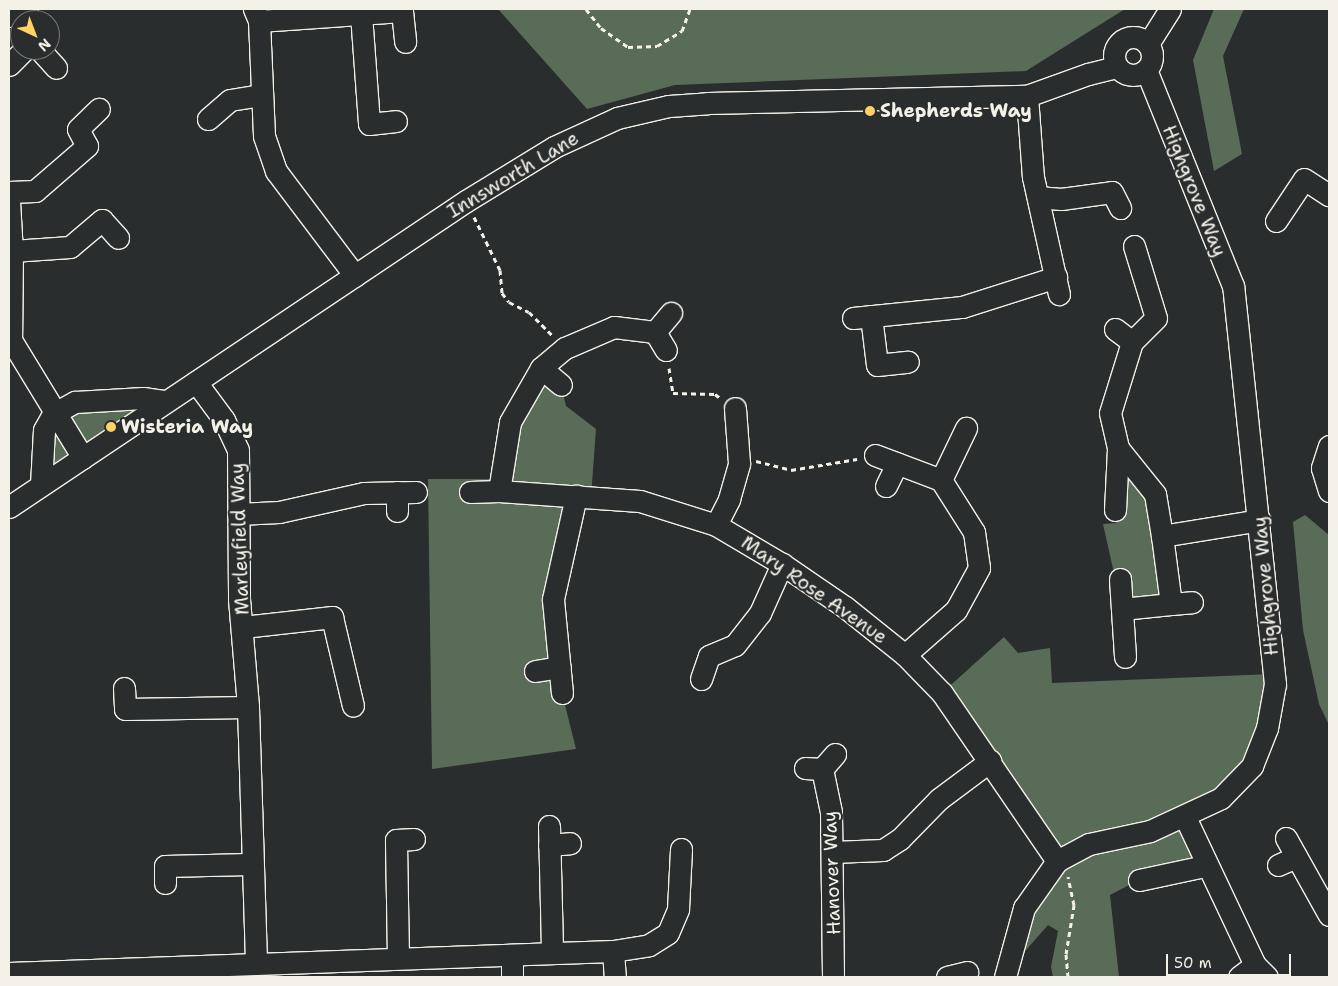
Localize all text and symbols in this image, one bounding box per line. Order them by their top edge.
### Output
north arrow [10,10,60,60]
text: N [34,35,55,56]
place label: Shepherds Way [880,100,1032,122]
marker: Shepherds Way [864,105,876,117]
street label: Highgrove Way [1157,122,1231,260]
street label: Innsworth Lane [443,127,583,223]
place label: Wisteria Way [121,416,253,438]
marker: Wisteria Way [105,421,117,433]
street label: Marleyfield Way [226,463,254,615]
street label: Highgrove Way [1249,515,1283,657]
street label: Mary Rose Avenue [737,531,891,649]
street label: Hanover Way [818,811,846,935]
scale bar [1168,944,1293,976]
text: 50 m [1174,953,1212,973]

